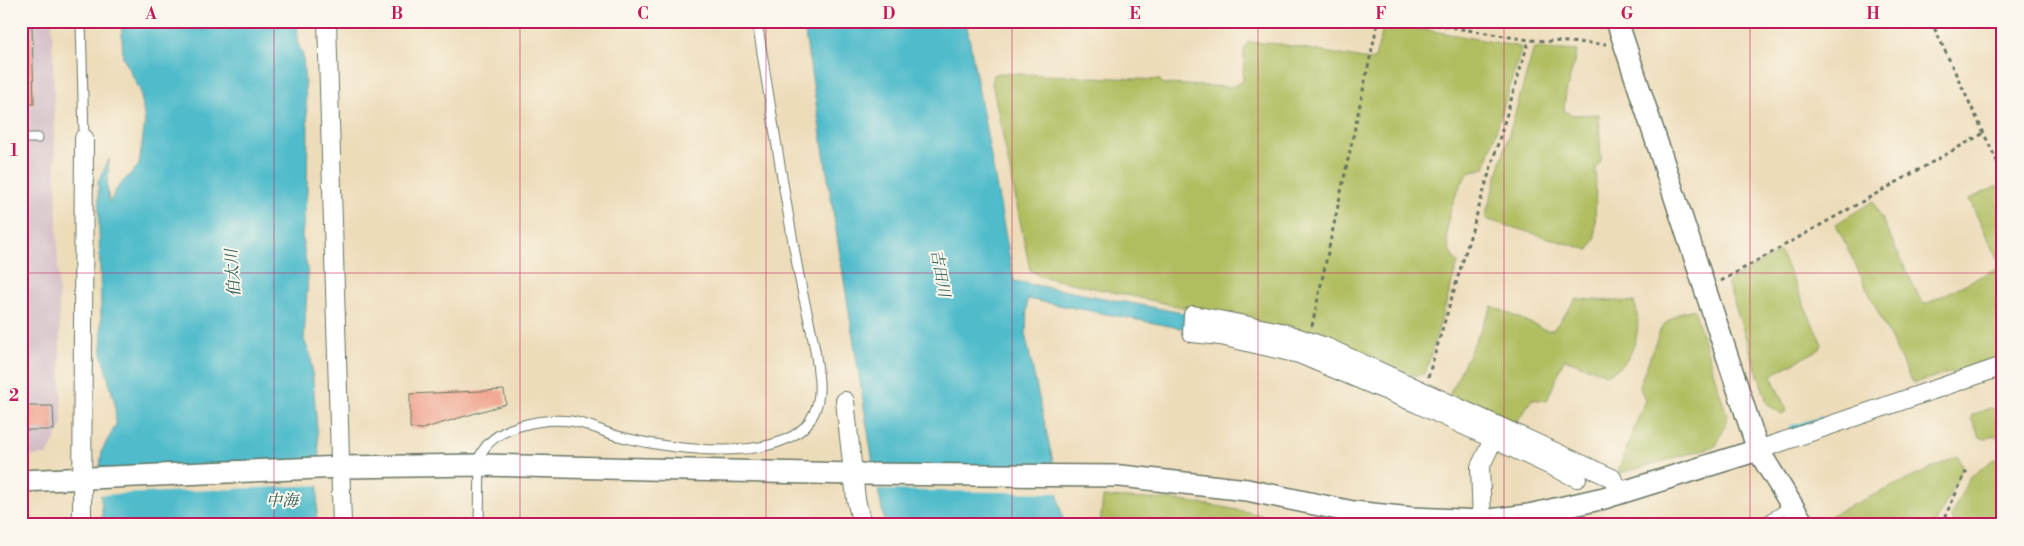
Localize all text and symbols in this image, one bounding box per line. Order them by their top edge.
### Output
text: A [144,4,157,24]
text: B [391,4,403,24]
text: C [637,4,649,24]
text: D [883,4,896,24]
text: E [1129,4,1141,24]
text: F [1375,4,1387,24]
text: G [1621,4,1634,24]
text: H [1866,4,1880,24]
text: 1 [10,141,18,161]
water label: 伯太川 [221,246,245,298]
water label: 吉田川 [926,248,954,300]
text: 2 [9,386,19,406]
water label: 中海 [266,491,301,511]

